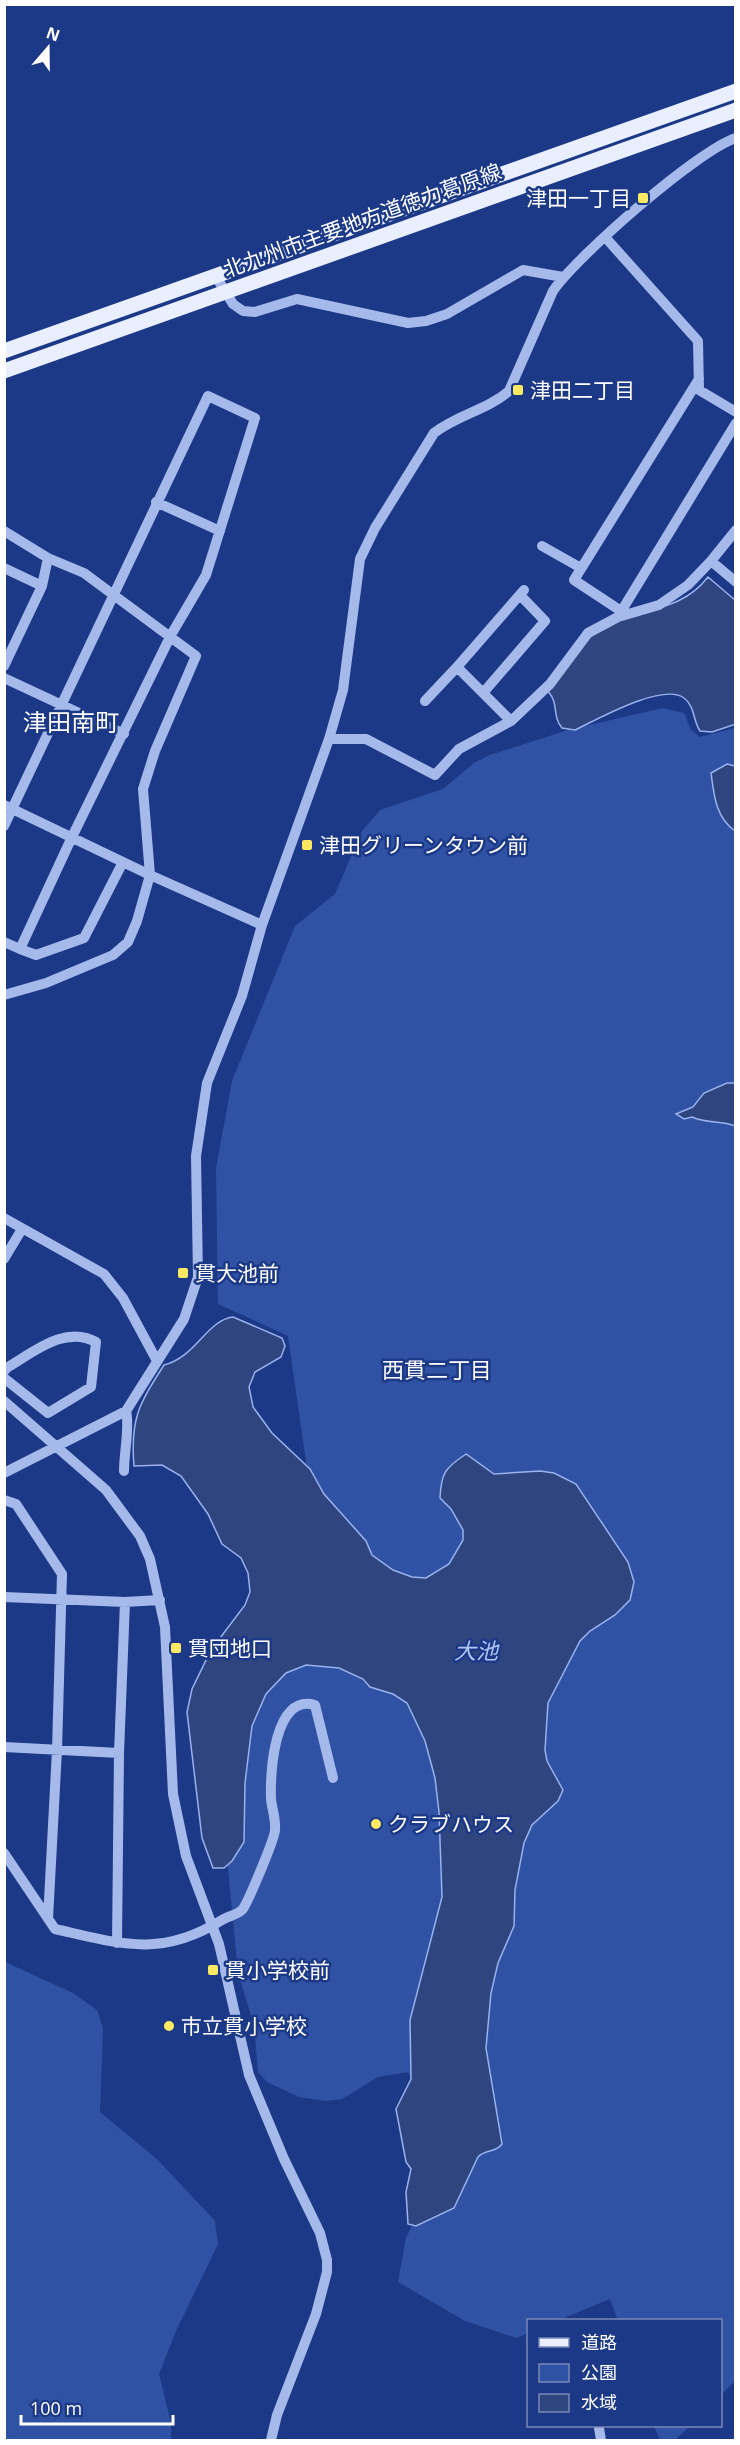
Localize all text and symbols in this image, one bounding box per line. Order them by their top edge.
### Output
north arrow [18,18,78,78]
text: N [43,21,63,46]
street label: 北九州市主要地方道徳力葛原線 [219,157,505,283]
place label: 津田一丁目 [526,184,631,212]
marker: 津田一丁目 [636,191,650,205]
place label: 津田二丁目 [530,376,635,404]
marker: 津田二丁目 [511,383,525,397]
district label: 津田南町 [23,705,119,738]
place label: 津田グリーンタウン前 [319,831,528,859]
marker: 津田グリーンタウン前 [300,838,314,852]
place label: 貫大池前 [195,1259,279,1287]
marker: 貫大池前 [176,1266,190,1280]
district label: 西貫二丁目 [382,1354,492,1384]
place label: 貫団地口 [188,1634,272,1662]
water label: 大池 [454,1635,500,1665]
marker: 貫団地口 [169,1641,183,1655]
place label: クラブハウス [388,1810,514,1838]
marker: クラブハウス [369,1817,383,1831]
place label: 貫小学校前 [225,1956,330,1984]
marker: 貫小学校前 [206,1963,220,1977]
place label: 市立貫小学校 [181,2012,307,2040]
marker: 市立貫小学校 [162,2019,176,2033]
legend [527,2319,722,2427]
text: 道路 [581,2330,617,2354]
text: 公園 [581,2360,617,2384]
scale bar [21,2388,172,2426]
text: 水域 [581,2390,617,2414]
text: 100 m [30,2396,82,2420]

